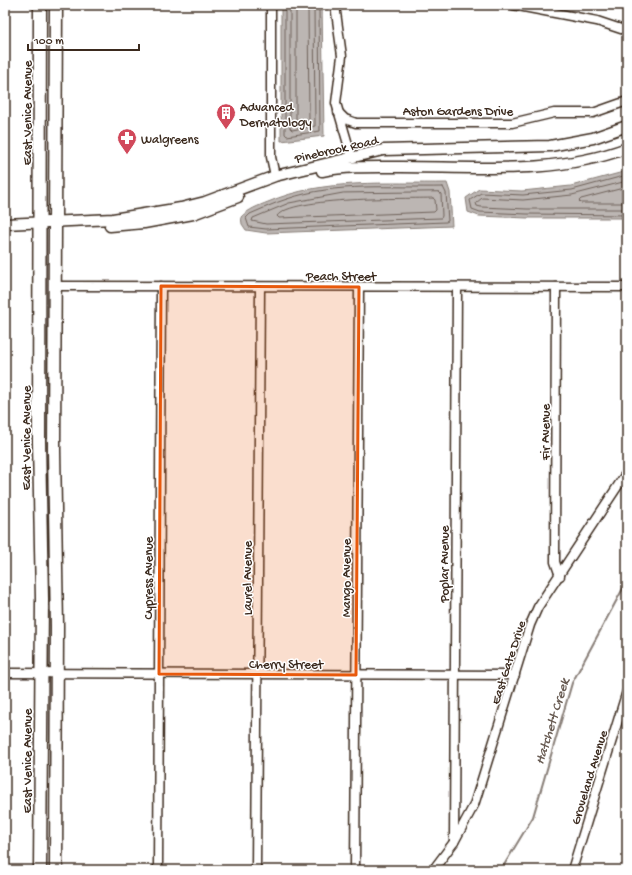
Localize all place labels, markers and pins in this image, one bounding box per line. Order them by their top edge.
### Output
place label: Advanced Dermatology [239,101,312,131]
building icon: Advanced Dermatology [215,102,237,130]
pharmacy icon: Walgreens [116,127,138,155]
place label: Walgreens [141,133,200,148]

